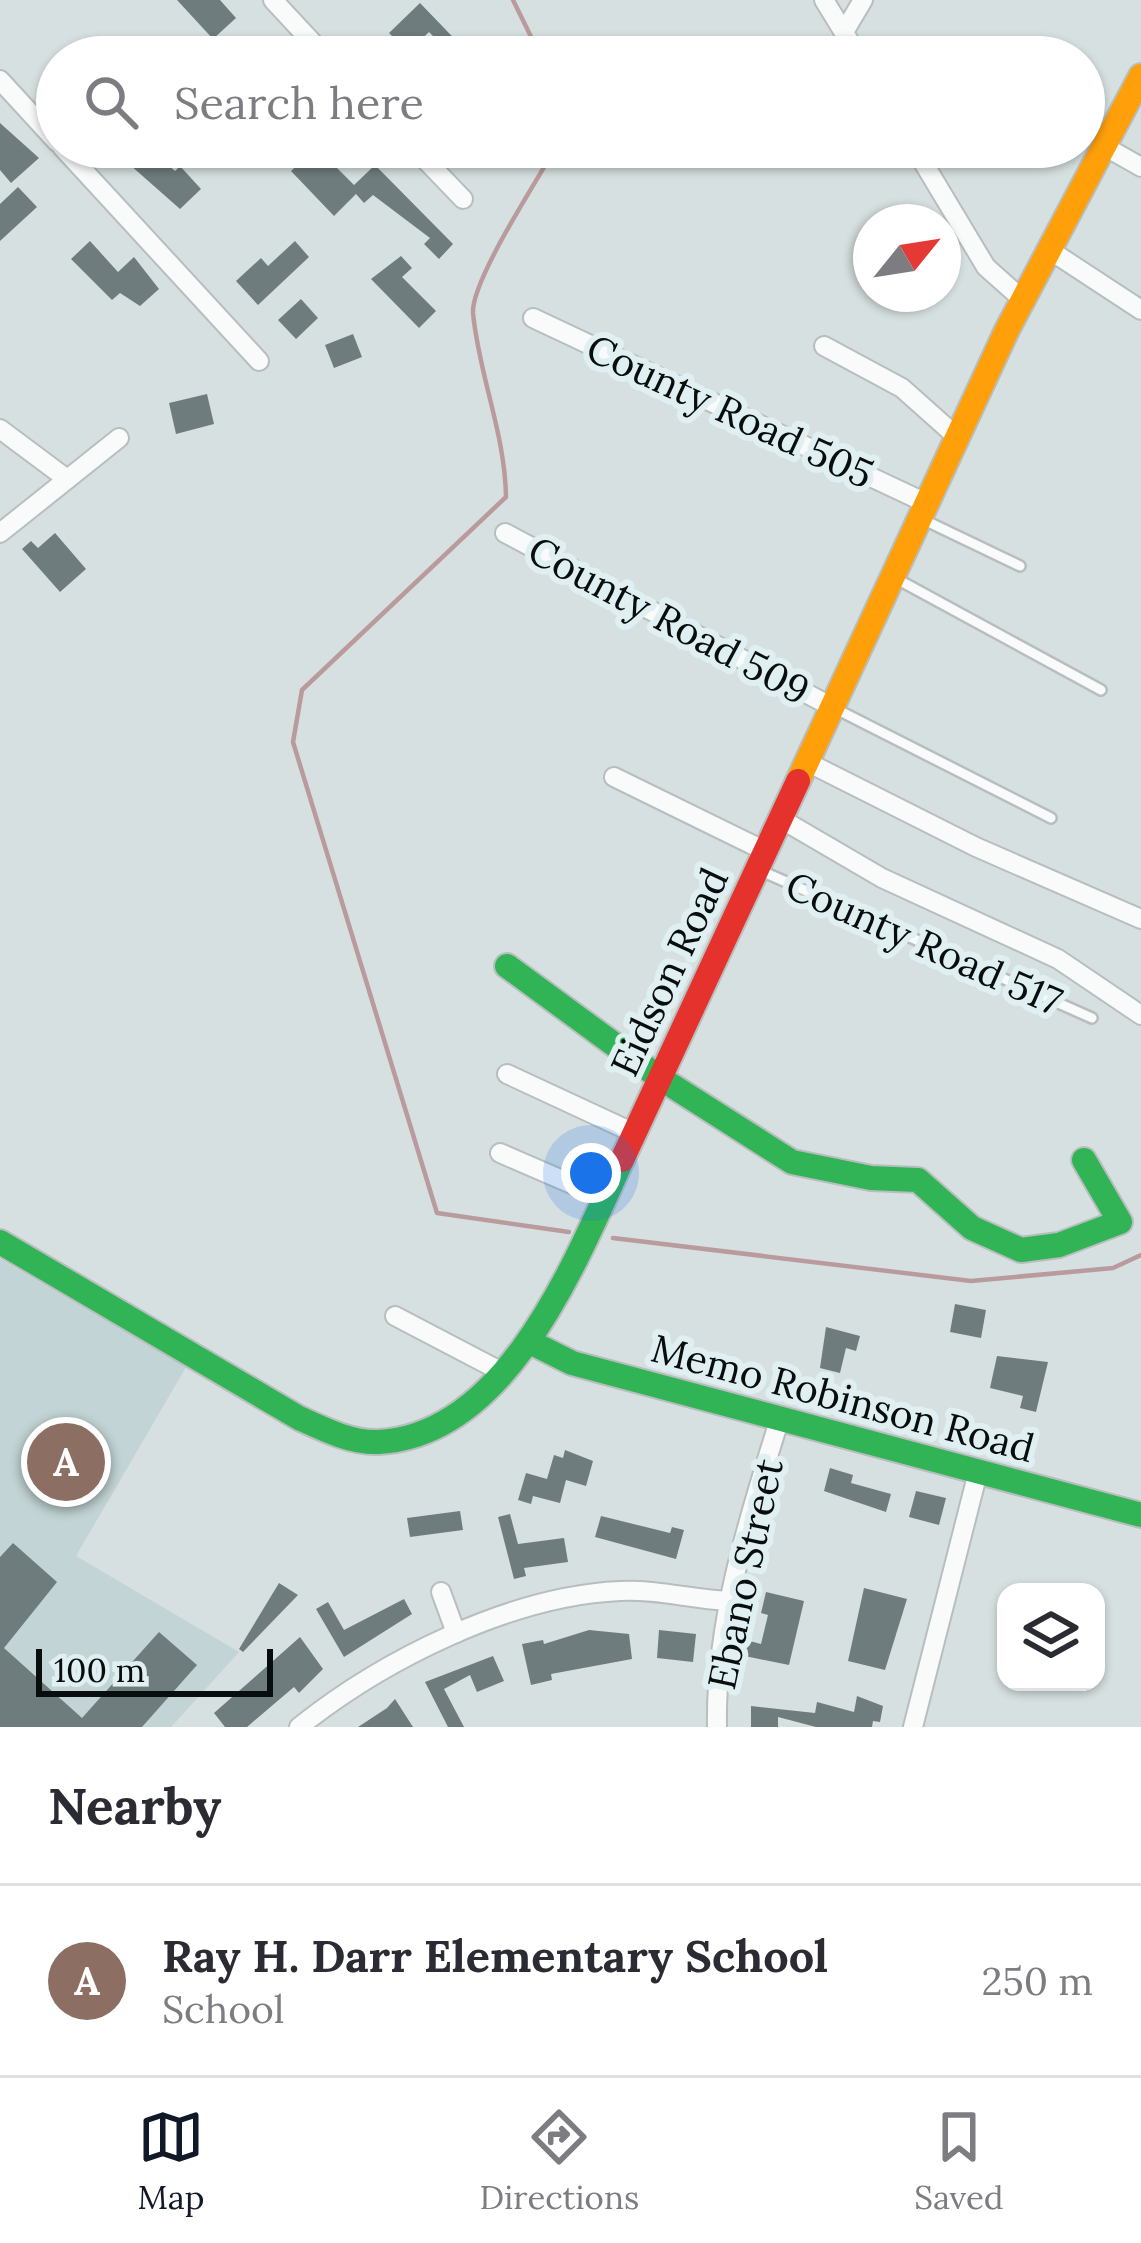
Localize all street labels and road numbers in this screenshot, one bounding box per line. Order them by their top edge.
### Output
street label: County Road 505 [579,323,881,499]
street label: County Road 509 [520,525,818,715]
street label: Eidson Road [599,860,739,1084]
street label: County Road 517 [778,860,1070,1026]
street label: Memo Robinson Road [646,1323,1040,1473]
street label: Ebano Street [696,1454,794,1694]

